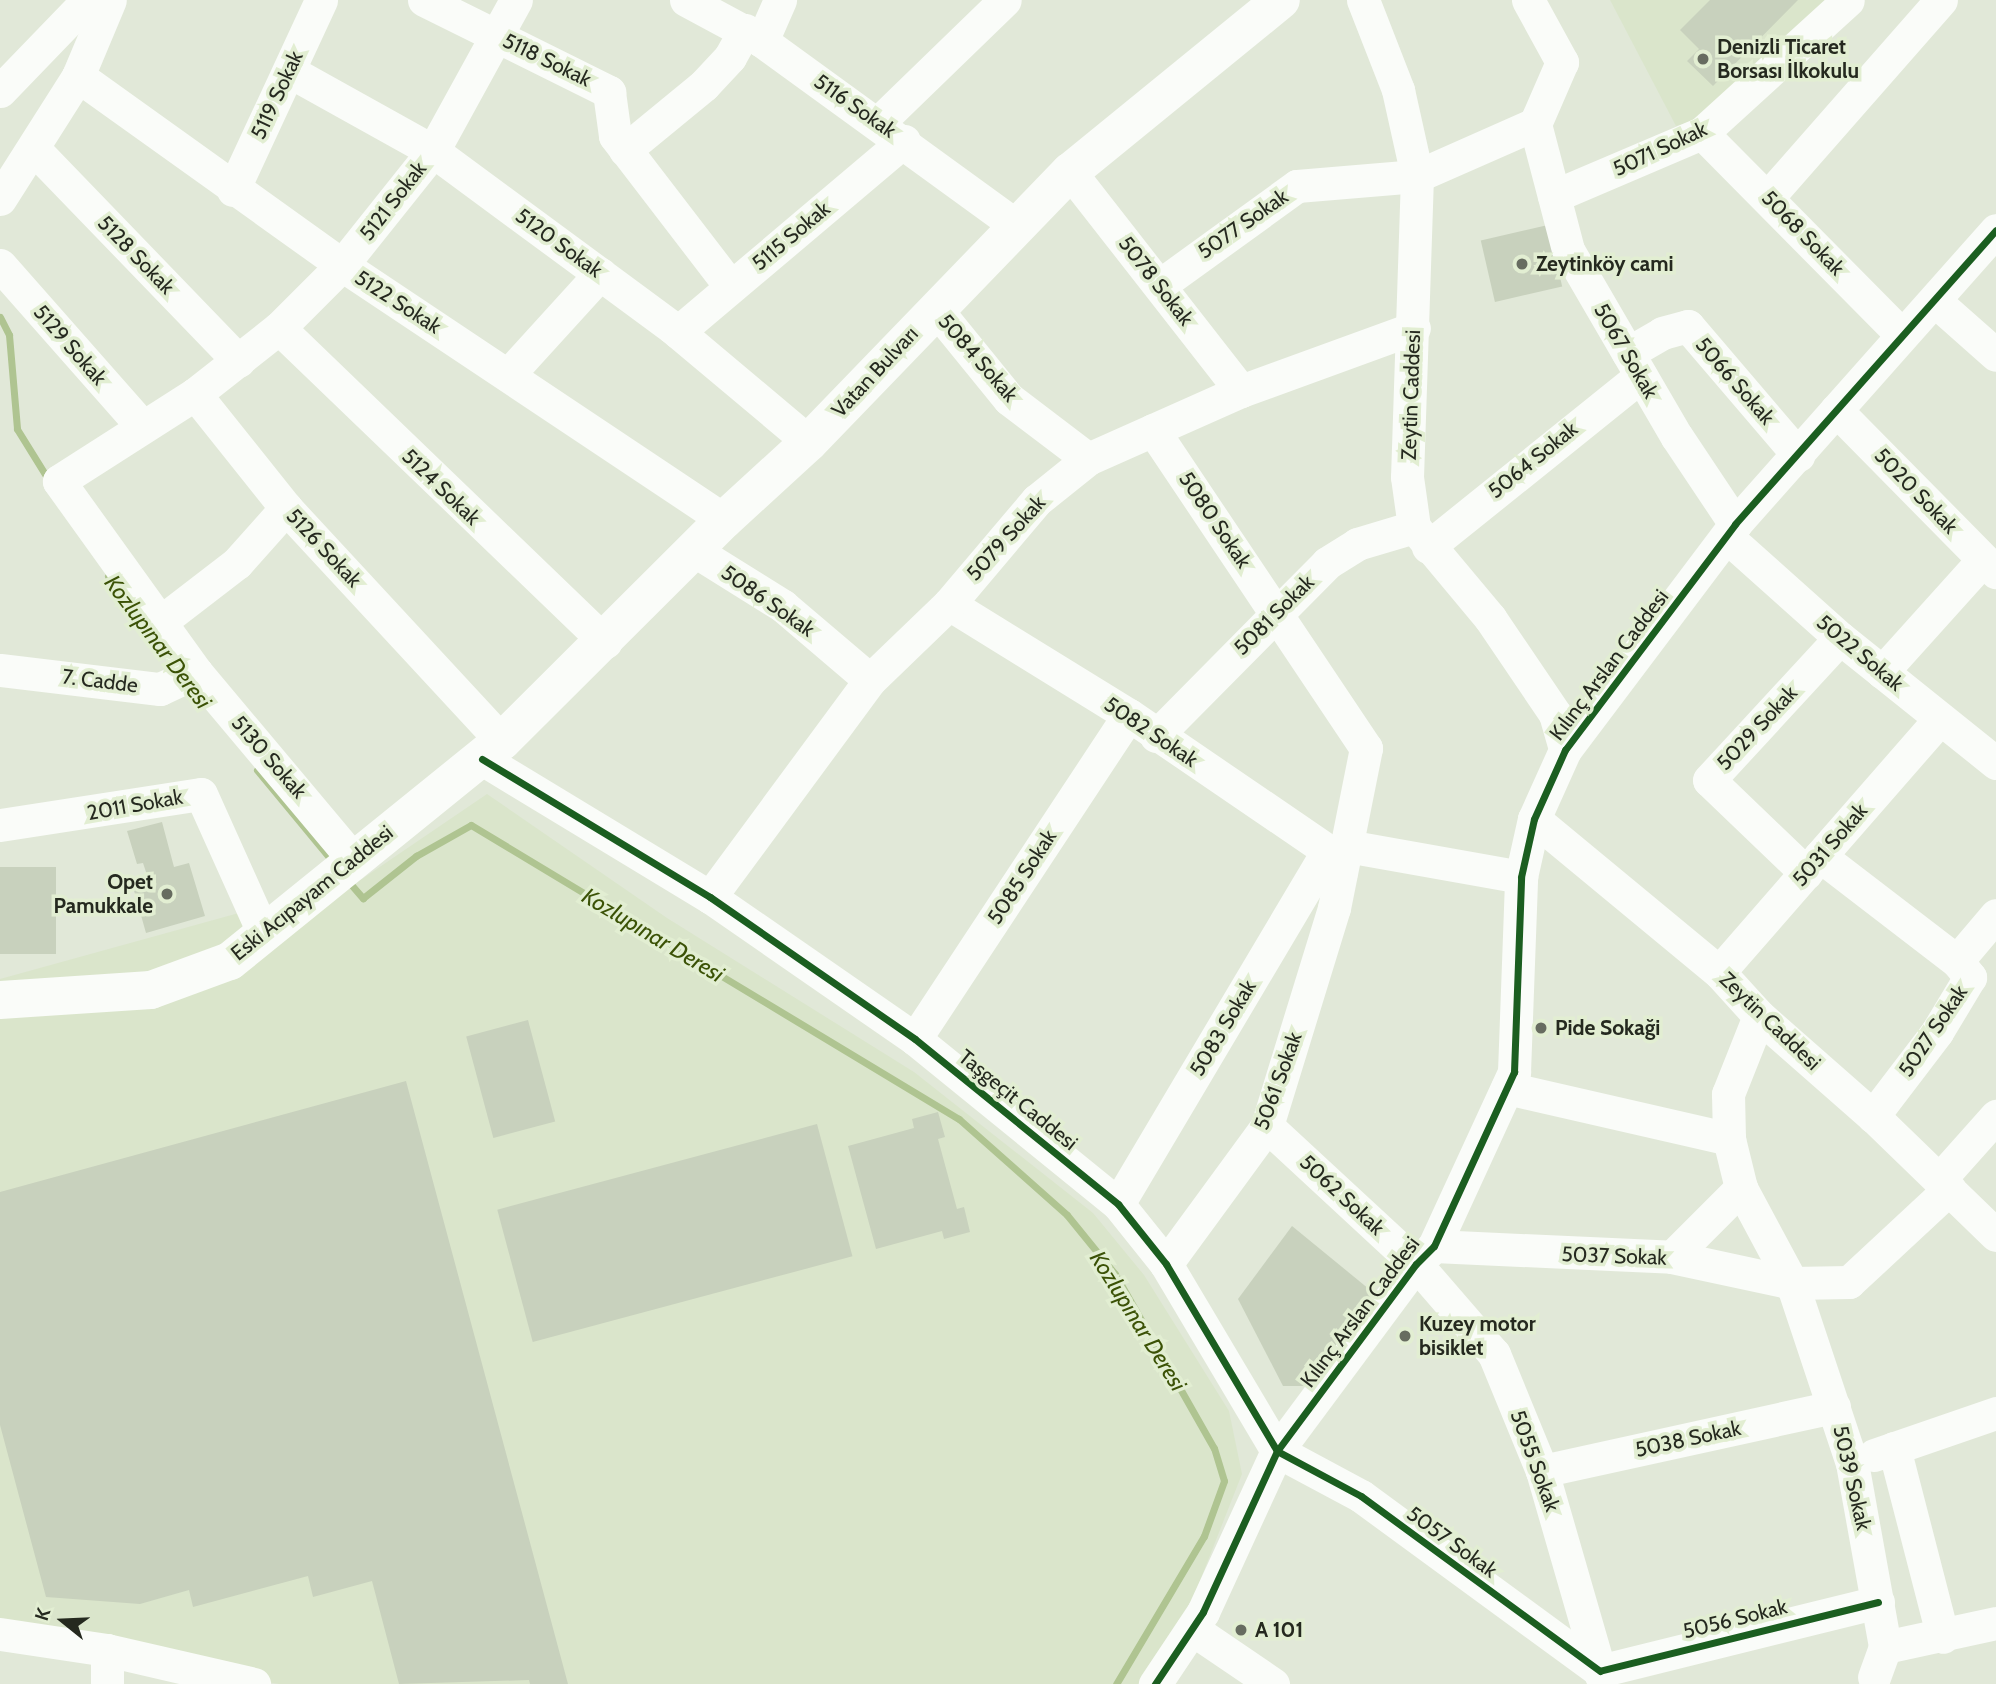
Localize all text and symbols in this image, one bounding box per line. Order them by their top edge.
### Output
street label: 5118 Sokak [499,28,595,92]
place label: Denizli Ticaret Borsası İlkokulu [1717,34,1859,84]
street label: 5119 Sokak [246,47,308,143]
marker: Denizli Ticaret Borsası İlkokulu [1695,51,1711,67]
street label: 5116 Sokak [809,69,901,143]
street label: 5071 Sokak [1609,116,1711,182]
street label: 5121 Sokak [354,156,432,246]
street label: 5077 Sokak [1193,184,1293,264]
street label: 5068 Sokak [1756,185,1850,281]
street label: 5115 Sokak [747,196,835,276]
street label: 5120 Sokak [511,203,607,283]
street label: 5128 Sokak [92,211,180,299]
street label: 5078 Sokak [1113,231,1199,331]
place label: Zeytinköy cami [1536,251,1674,277]
marker: Zeytinköy cami [1514,256,1530,272]
street label: 5122 Sokak [350,265,446,339]
street label: 5067 Sokak [1589,299,1663,403]
street label: 5129 Sokak [28,300,112,390]
street label: 5084 Sokak [933,309,1023,407]
street label: Vatan Bulvarı [827,321,923,423]
street label: Zeytin Caddesi [1396,329,1426,461]
street label: 5066 Sokak [1690,332,1780,430]
street label: 5064 Sokak [1483,416,1583,504]
street label: 5020 Sokak [1869,443,1963,539]
street label: 5124 Sokak [397,444,485,530]
street label: 5080 Sokak [1174,467,1256,573]
street label: 5079 Sokak [961,490,1051,586]
street label: 5126 Sokak [281,503,367,593]
street label: 5086 Sokak [717,560,819,642]
water label: Kozlupınar Deresi [99,570,217,714]
street label: 5081 Sokak [1229,570,1319,660]
street label: Kılınç Arslan Caddesi [1544,585,1674,745]
street label: 5022 Sokak [1812,609,1908,697]
street label: 7. Cadde [61,664,139,698]
street label: 5029 Sokak [1712,681,1802,775]
street label: 5082 Sokak [1100,692,1202,772]
street label: 5130 Sokak [226,710,312,804]
street label: 2011 Sokak [85,784,185,826]
street label: 5031 Sokak [1787,798,1873,892]
street label: Eski Acıpayam Caddesi [226,820,398,966]
street label: 5085 Sokak [982,825,1062,929]
place label: Opet Pamukkale [54,869,153,919]
water label: Kozlupınar Deresi [577,882,729,988]
marker: Opet Pamukkale [159,886,175,902]
street label: Zeytin Caddesi [1714,967,1826,1075]
street label: 5083 Sokak [1185,975,1261,1081]
street label: 5027 Sokak [1893,980,1973,1082]
place label: Pide Sokaği [1555,1015,1660,1041]
marker: Pide Sokaği [1533,1020,1549,1036]
street label: 5061 Sokak [1249,1029,1307,1133]
street label: Taşgeçit Caddesi [953,1044,1083,1156]
street label: 5062 Sokak [1295,1150,1389,1240]
street label: Kılınç Arslan Caddesi [1295,1232,1425,1392]
street label: 5037 Sokak [1561,1242,1667,1270]
water label: Kozlupınar Deresi [1084,1246,1192,1396]
place label: Kuzey motor bisiklet [1419,1311,1536,1361]
marker: Kuzey motor bisiklet [1397,1328,1413,1344]
street label: 5055 Sokak [1505,1407,1565,1515]
street label: 5038 Sokak [1633,1416,1743,1462]
street label: 5039 Sokak [1828,1423,1876,1533]
street label: 5057 Sokak [1402,1501,1502,1583]
north arrow [28,1586,98,1656]
street label: 5056 Sokak [1680,1594,1790,1644]
text: K [30,1605,55,1624]
place label: A 101 [1255,1617,1303,1643]
marker: A 101 [1233,1622,1249,1638]

